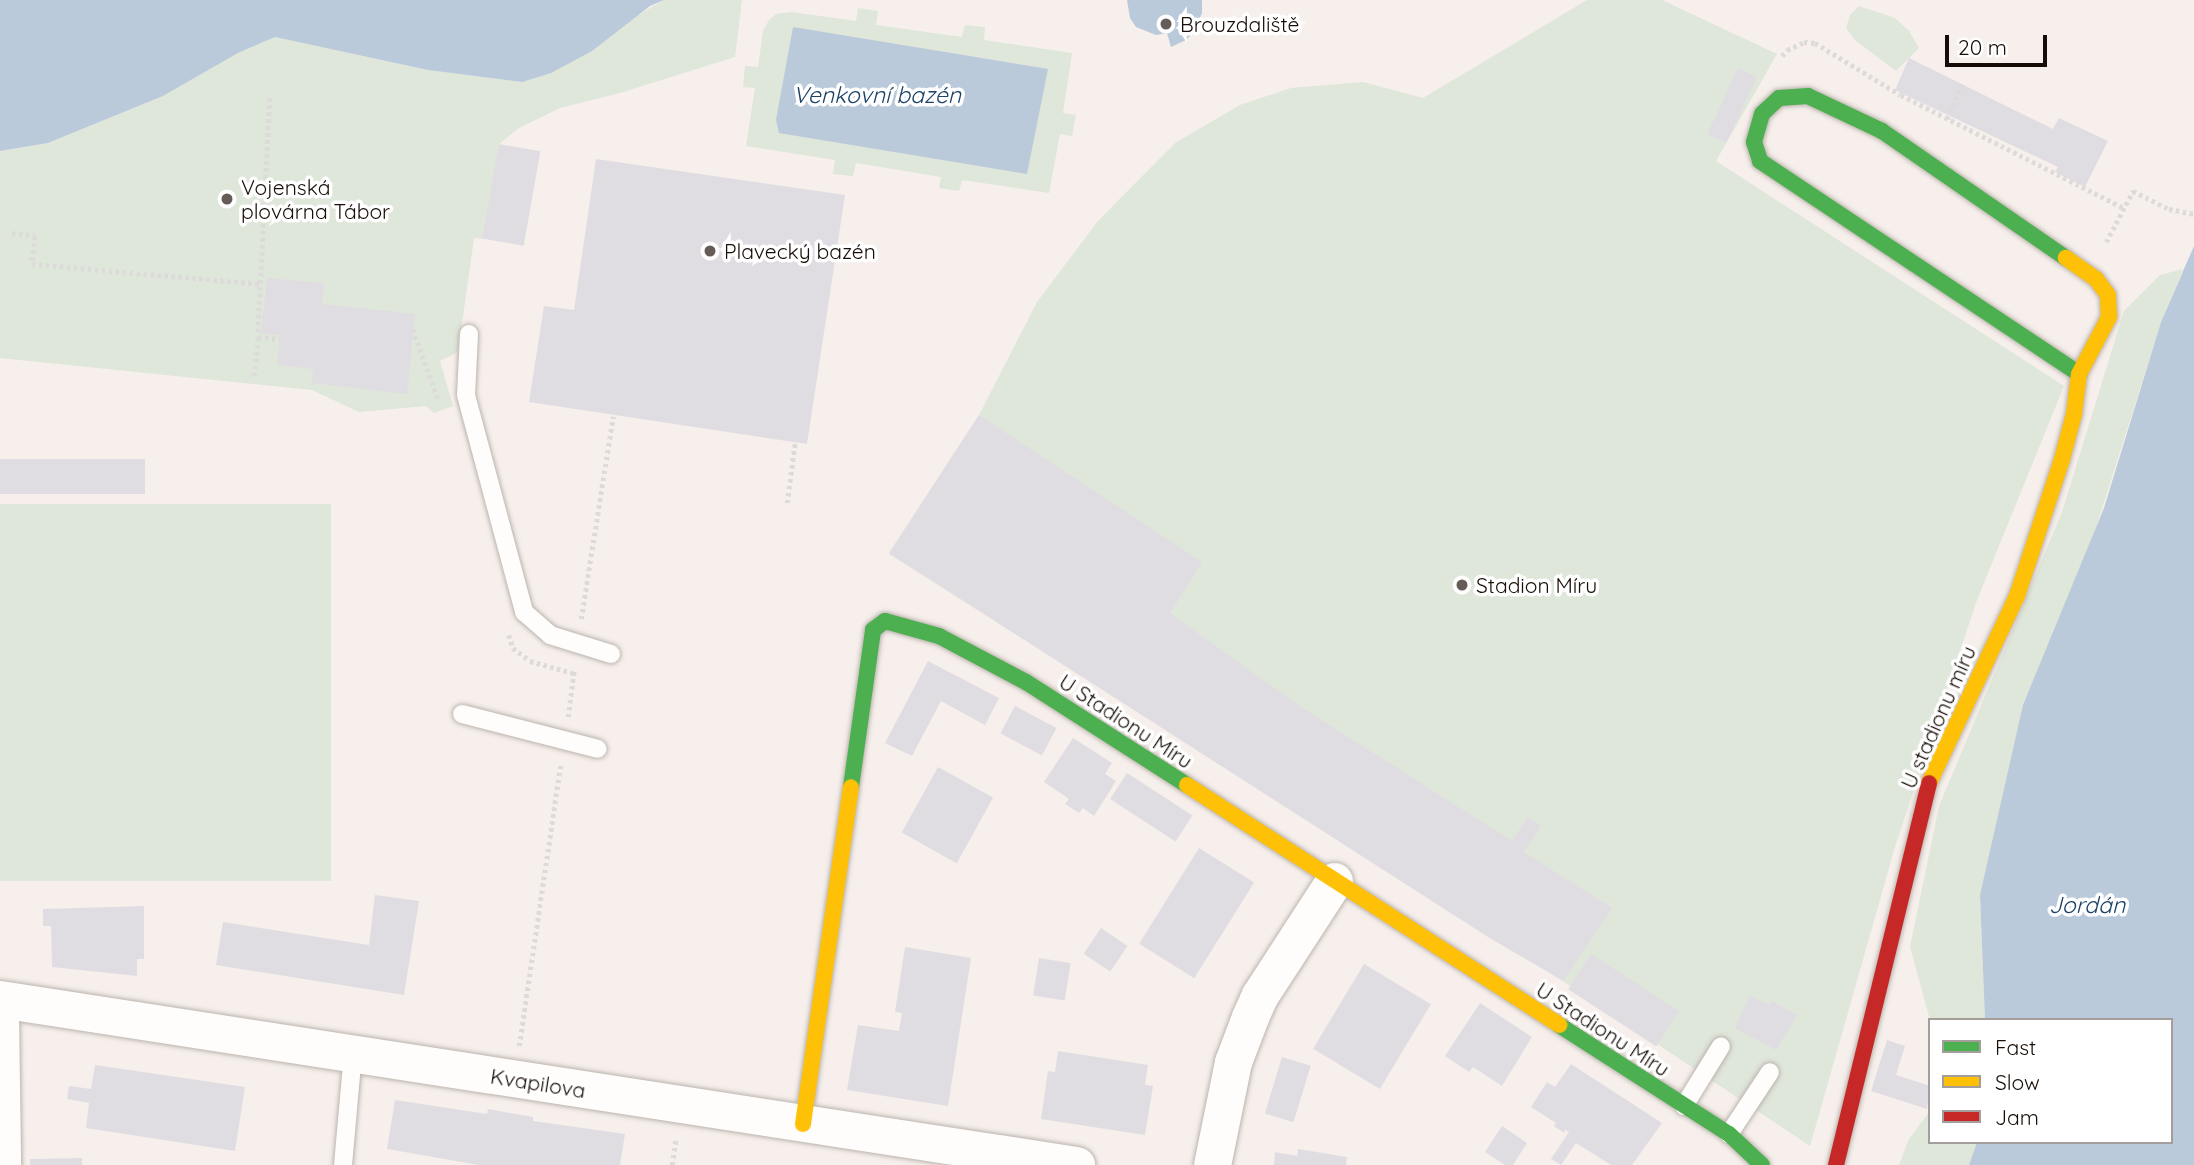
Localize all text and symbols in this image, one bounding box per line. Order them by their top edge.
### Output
place label: Brouzdaliště [1180,11,1299,37]
marker: Brouzdaliště [1158,16,1174,32]
scale bar [1949,21,2050,65]
text: 20 m [1958,34,2007,60]
water label: Venkovní bazén [793,81,961,109]
place label: Vojenská plovárna Tábor [241,174,390,224]
marker: Vojenská plovárna Tábor [219,191,235,207]
place label: Plavecký bazén [724,238,876,264]
marker: Plavecký bazén [702,243,718,259]
place label: Stadion Míru [1476,572,1597,598]
marker: Stadion Míru [1454,577,1470,593]
street label: U stadionu míru [1895,642,1981,792]
street label: U Stadionu Míru [1055,669,1197,773]
water label: Jordán [2049,891,2125,919]
street label: U Stadionu Míru [1532,977,1674,1081]
legend [1928,1018,2173,1144]
text: Fast [1995,1034,2036,1060]
street label: Kvapilova [489,1063,587,1103]
text: Slow [1995,1069,2040,1095]
text: Jam [1995,1104,2039,1130]

